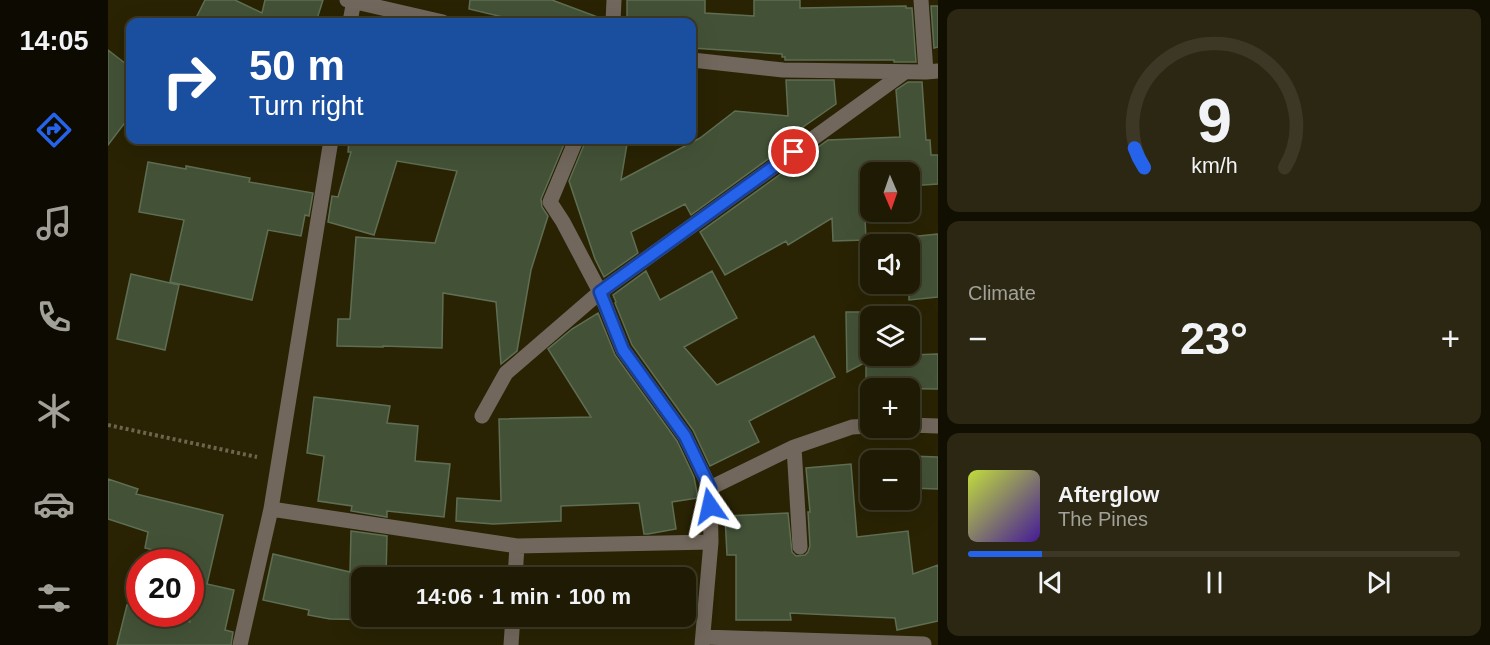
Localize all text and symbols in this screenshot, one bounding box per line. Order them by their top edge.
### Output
text: 14:05 [19,26,89,56]
icon: right [150,42,228,120]
text: 50 m [249,42,345,89]
text: 9 [1197,86,1231,155]
text: Turn right [249,91,364,121]
icon: directions [33,109,75,151]
pin [768,126,819,177]
icon: arrive [777,135,810,168]
text: km/h [1191,154,1237,178]
north arrow [860,162,920,222]
map controls [860,162,920,510]
icon: music [33,202,75,244]
button: sound [860,234,920,294]
text: Climate [968,282,1036,304]
icon: phone [33,296,75,338]
button: layers [860,306,920,366]
text: 23° [1180,313,1248,364]
text: − [968,320,987,357]
text: + [1441,320,1460,357]
button: + [860,378,920,438]
icon: climate [33,390,75,432]
button: − [860,450,920,510]
position arrow [678,474,742,538]
text: Afterglow [1058,482,1159,507]
icon: car [33,483,75,525]
text: The Pines [1058,508,1148,530]
speed limit sign: 20 [126,549,204,627]
icon: previous [1034,566,1067,599]
icon: pause [1198,566,1231,599]
icon: next [1362,566,1395,599]
icon: filters [33,577,75,619]
text: 14:06 · 1 min · 100 m [416,584,631,609]

